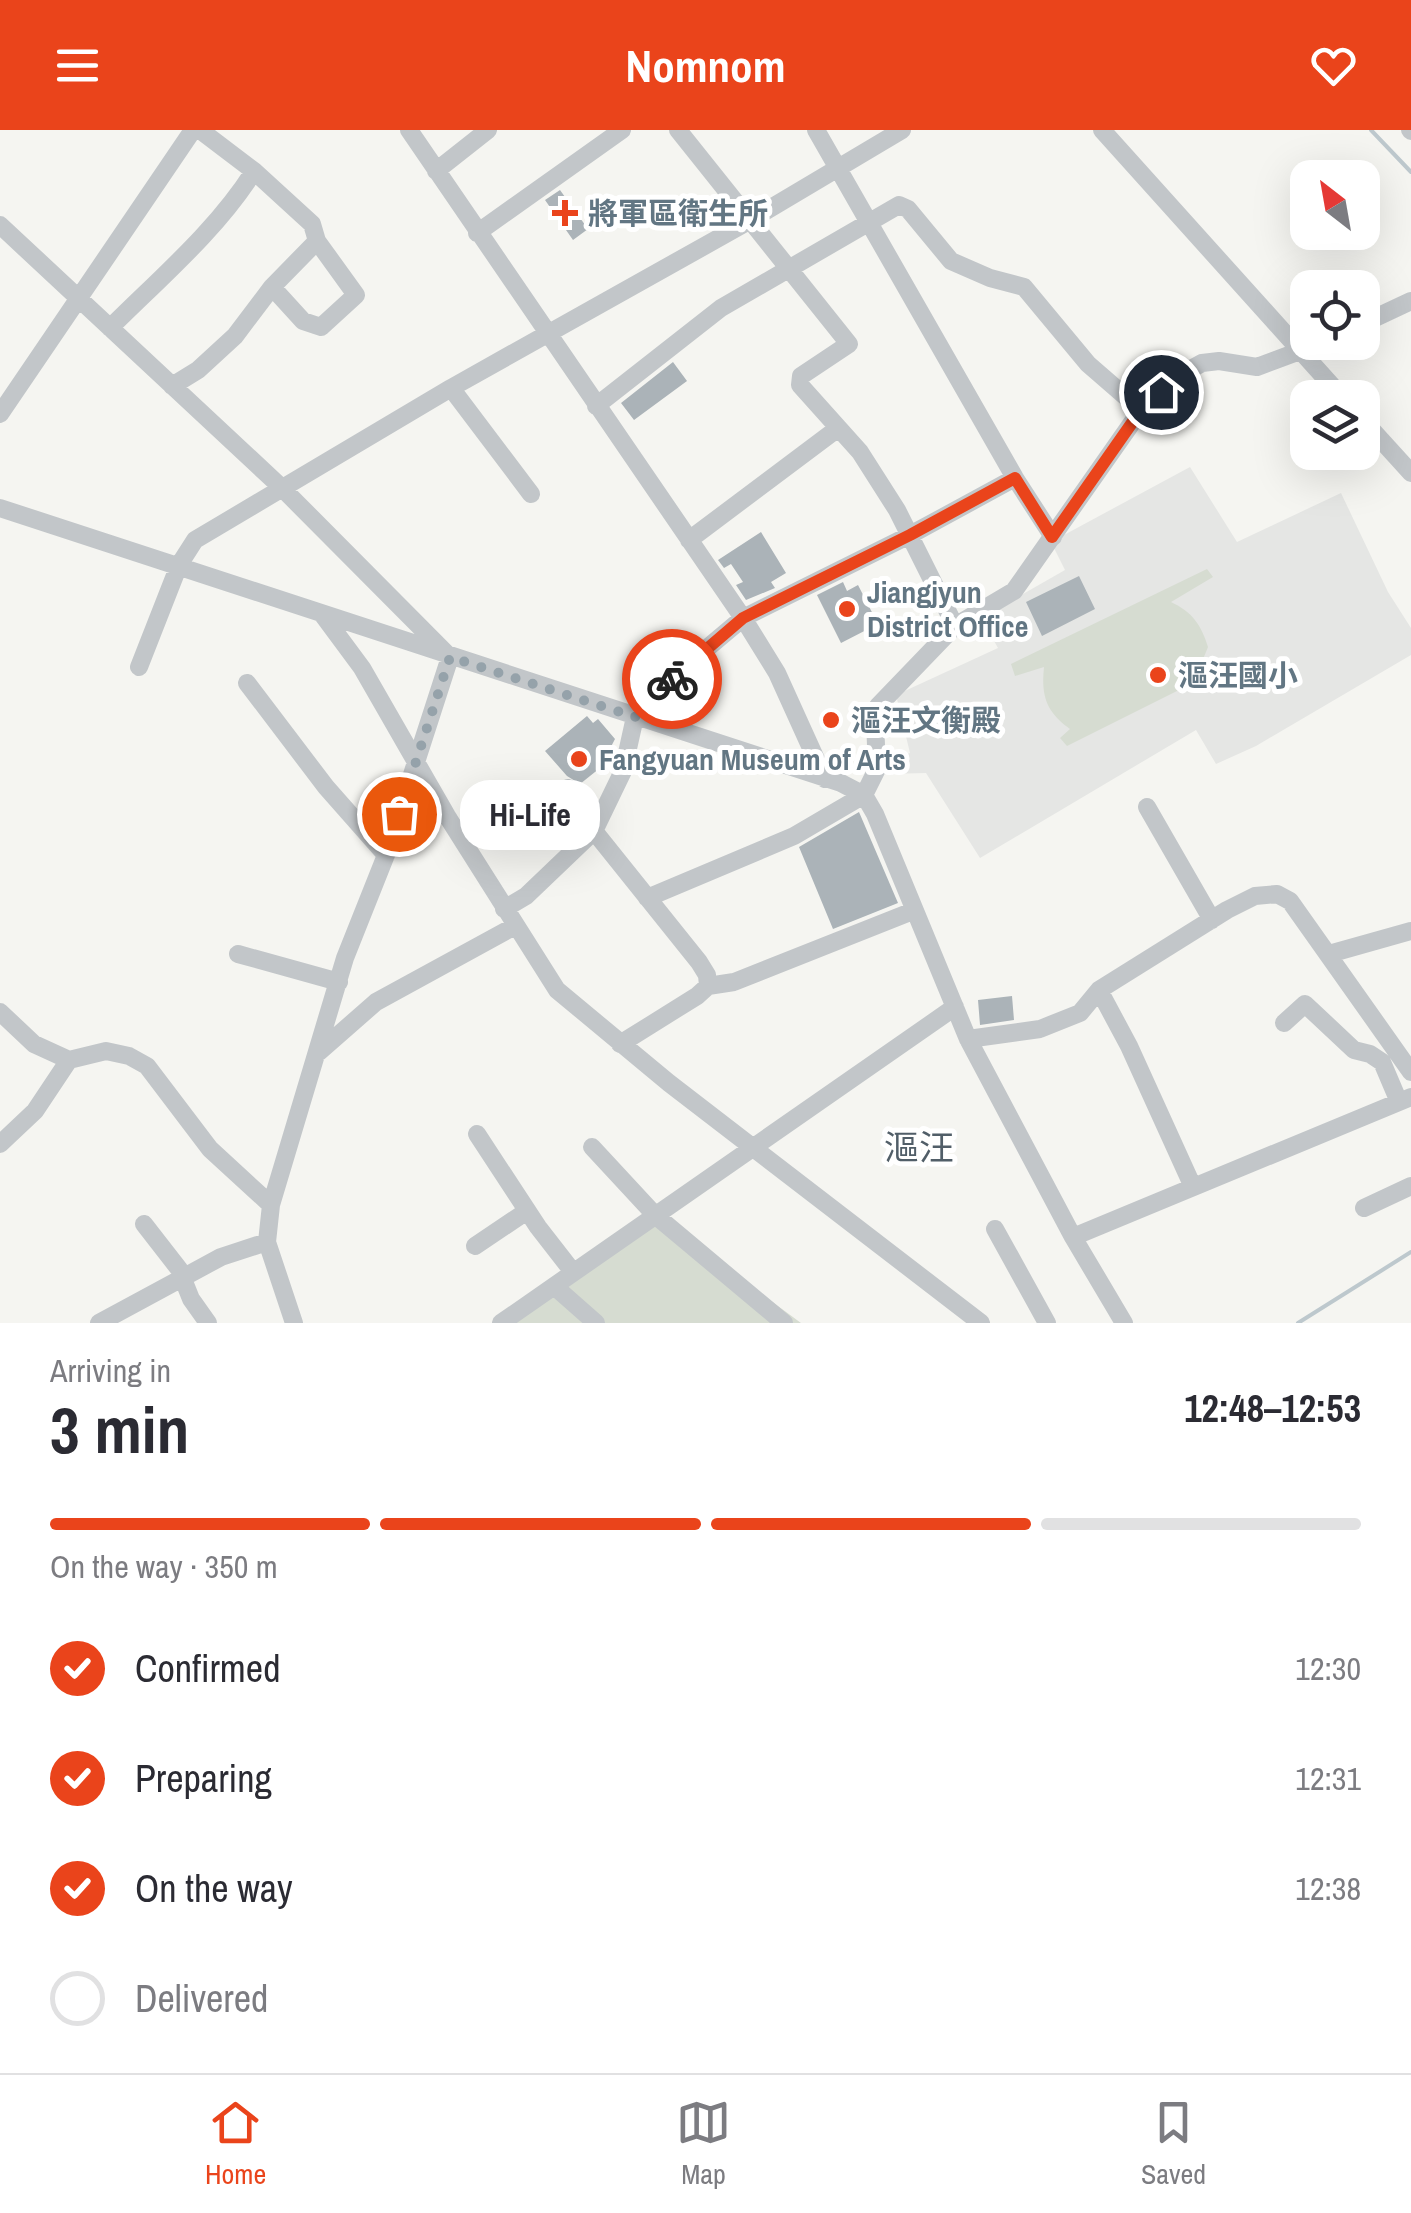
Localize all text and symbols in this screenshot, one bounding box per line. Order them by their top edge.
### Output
text: Nomnom [626,35,785,96]
icon: menu [50,38,105,93]
icon: heart [1306,38,1361,93]
north arrow [1290,160,1380,250]
map controls [1290,160,1380,470]
place label: 將軍區衛生所 [588,193,768,233]
marker: 將軍區衛生所 [552,200,578,226]
button: locate [1290,270,1380,360]
pin [1119,350,1204,435]
icon: home [1134,365,1189,420]
button: layers [1290,380,1380,470]
place label: Jiangjyun District Office [867,572,1028,646]
marker: Jiangjyun District Office [836,598,858,620]
courier [622,629,722,729]
icon: bike [645,652,700,707]
place label: 漚汪國小 [1178,655,1298,695]
marker: 漚汪國小 [1147,664,1169,686]
place label: 漚汪文衡殿 [851,700,1001,740]
marker: 漚汪文衡殿 [820,709,842,731]
place label: Fangyuan Museum of Arts [599,739,906,779]
marker: Fangyuan Museum of Arts [568,748,590,770]
pin [357,772,442,857]
callout: Hi-Life [459,779,599,849]
icon: bag [372,787,427,842]
text: Hi-Life [489,793,571,836]
district label: 漚汪 [884,1124,954,1171]
text: Arriving in [50,1349,171,1392]
text: 12:48–12:53 [1184,1383,1361,1434]
text: 3 min [50,1386,189,1473]
text: On the way · 350 m [50,1545,278,1588]
icon: check [50,1641,105,1696]
text: Confirmed [135,1643,280,1694]
text: 12:30 [1295,1647,1361,1690]
icon: check [50,1751,105,1806]
text: Preparing [135,1753,272,1804]
text: 12:31 [1295,1757,1361,1800]
icon: check [50,1861,105,1916]
text: On the way [135,1863,293,1914]
text: 12:38 [1295,1867,1361,1910]
text: Delivered [135,1973,268,2024]
tab: Home [205,2095,266,2193]
tab: Map [676,2095,731,2193]
tab: Saved [1141,2095,1206,2193]

